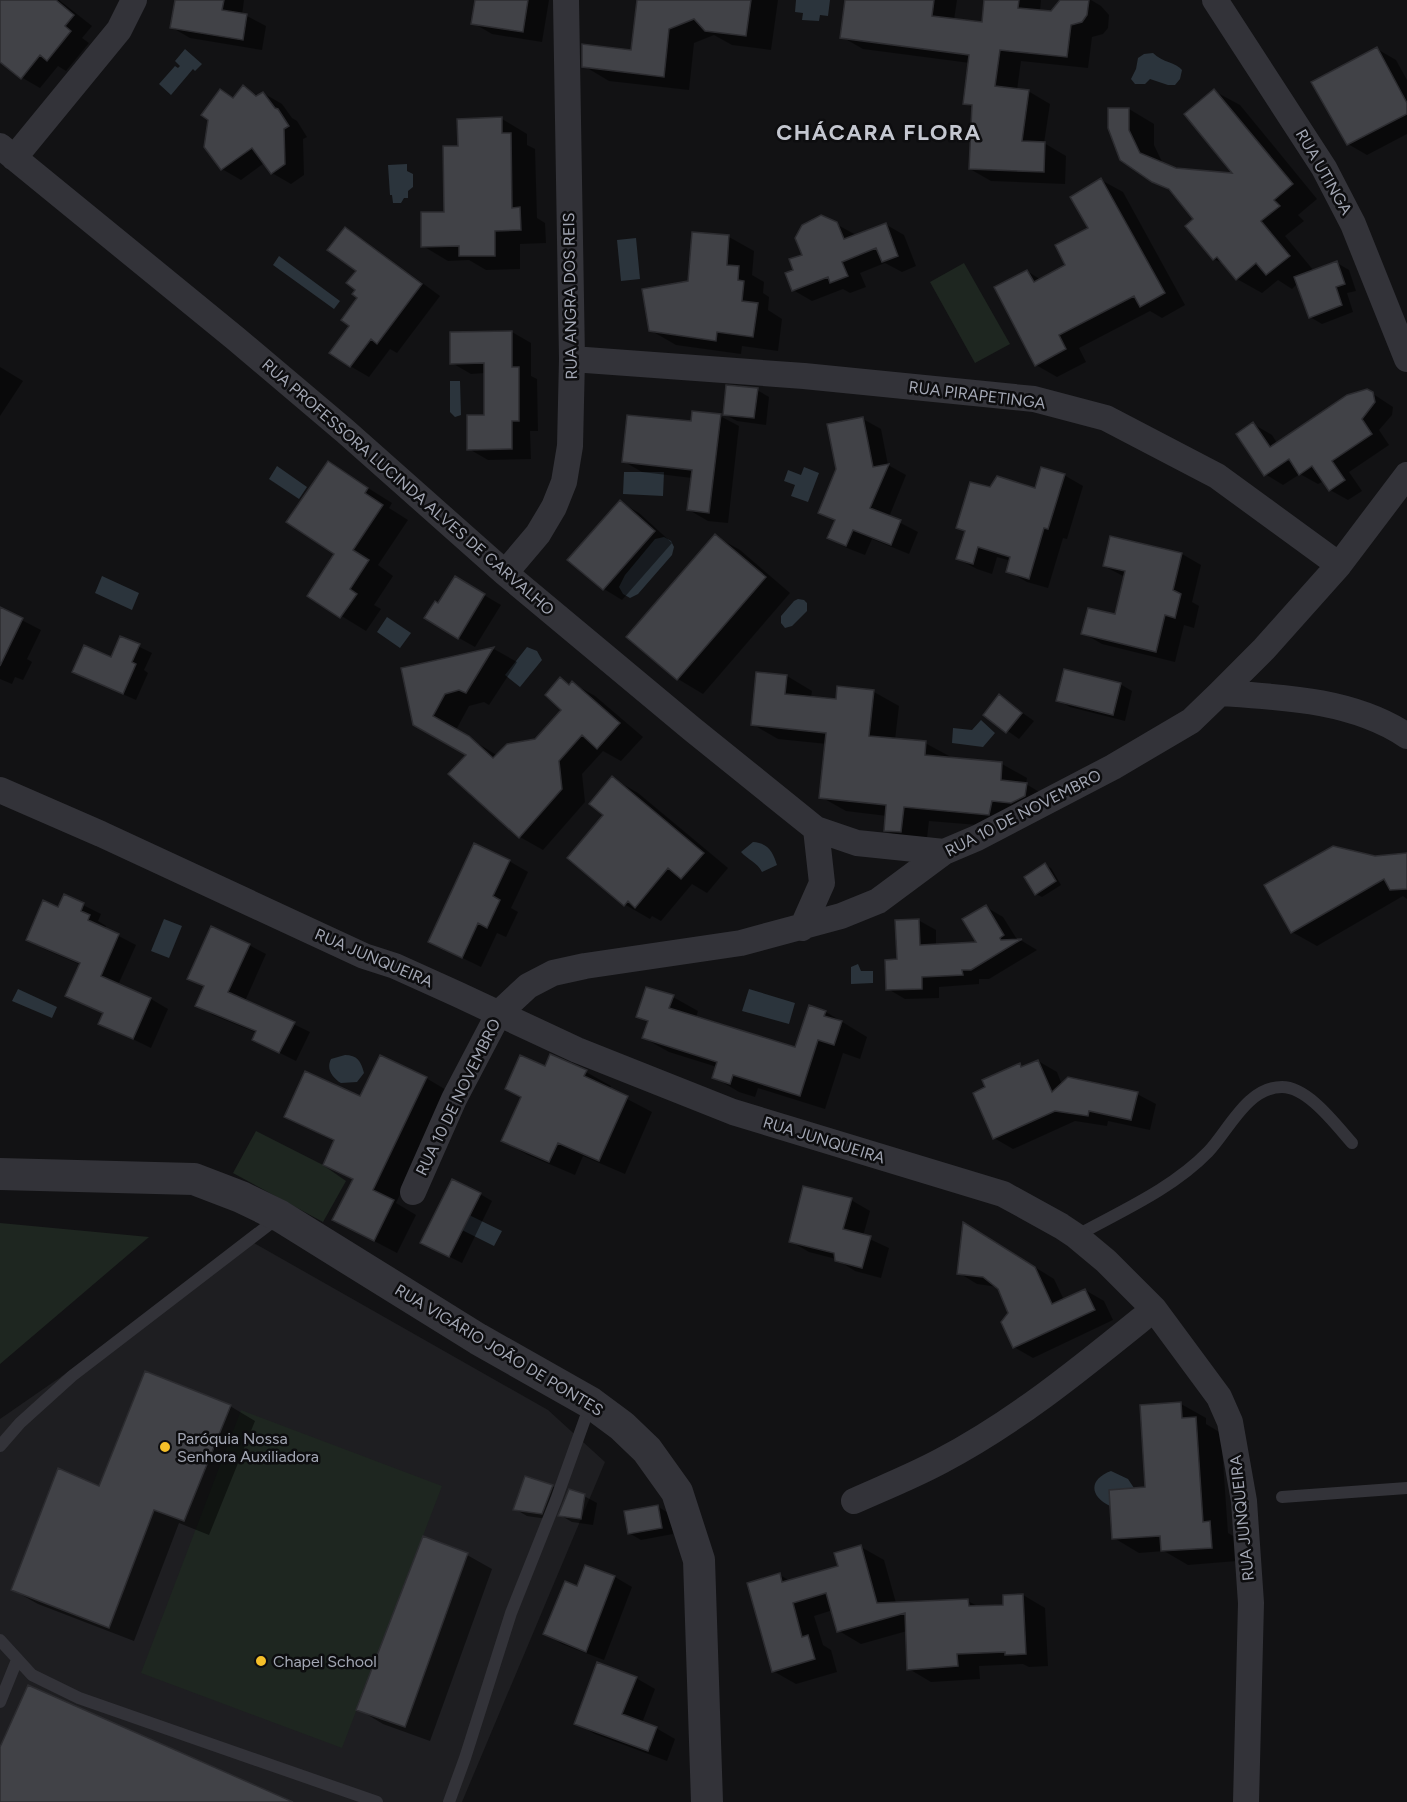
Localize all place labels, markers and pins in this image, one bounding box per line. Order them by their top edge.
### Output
place label: Paróquia Nossa Senhora Auxiliadora [177,1429,319,1466]
marker: Paróquia Nossa Senhora Auxiliadora [158,1440,172,1454]
place label: Chapel School [273,1652,377,1671]
marker: Chapel School [254,1654,268,1668]

